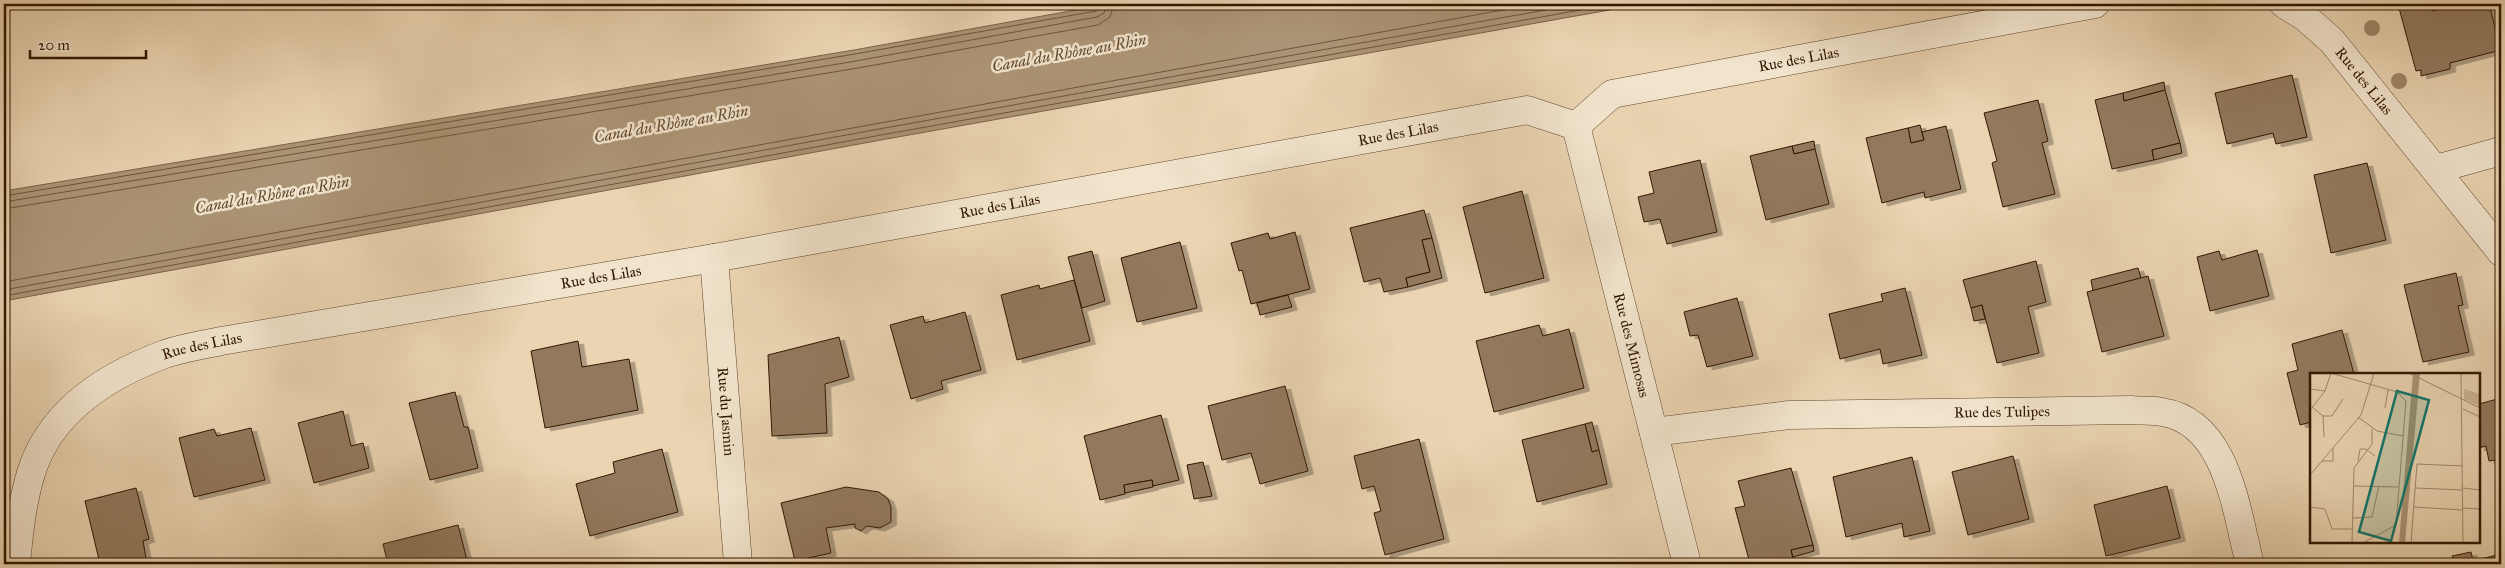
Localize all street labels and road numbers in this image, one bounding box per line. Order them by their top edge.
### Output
street label: Rue des Lilas [1757,43,1840,76]
street label: Rue des Lilas [2331,43,2397,118]
street label: Rue des Lilas [1356,117,1440,150]
street label: Rue des Lilas [958,190,1041,222]
street label: Rue des Lilas [559,261,643,293]
street label: Rue des Mimosas [1610,291,1653,399]
street label: Rue des Lilas [159,329,243,363]
street label: Rue du Jasmin [714,366,738,457]
street label: Rue des Tulipes [1954,402,2050,422]

